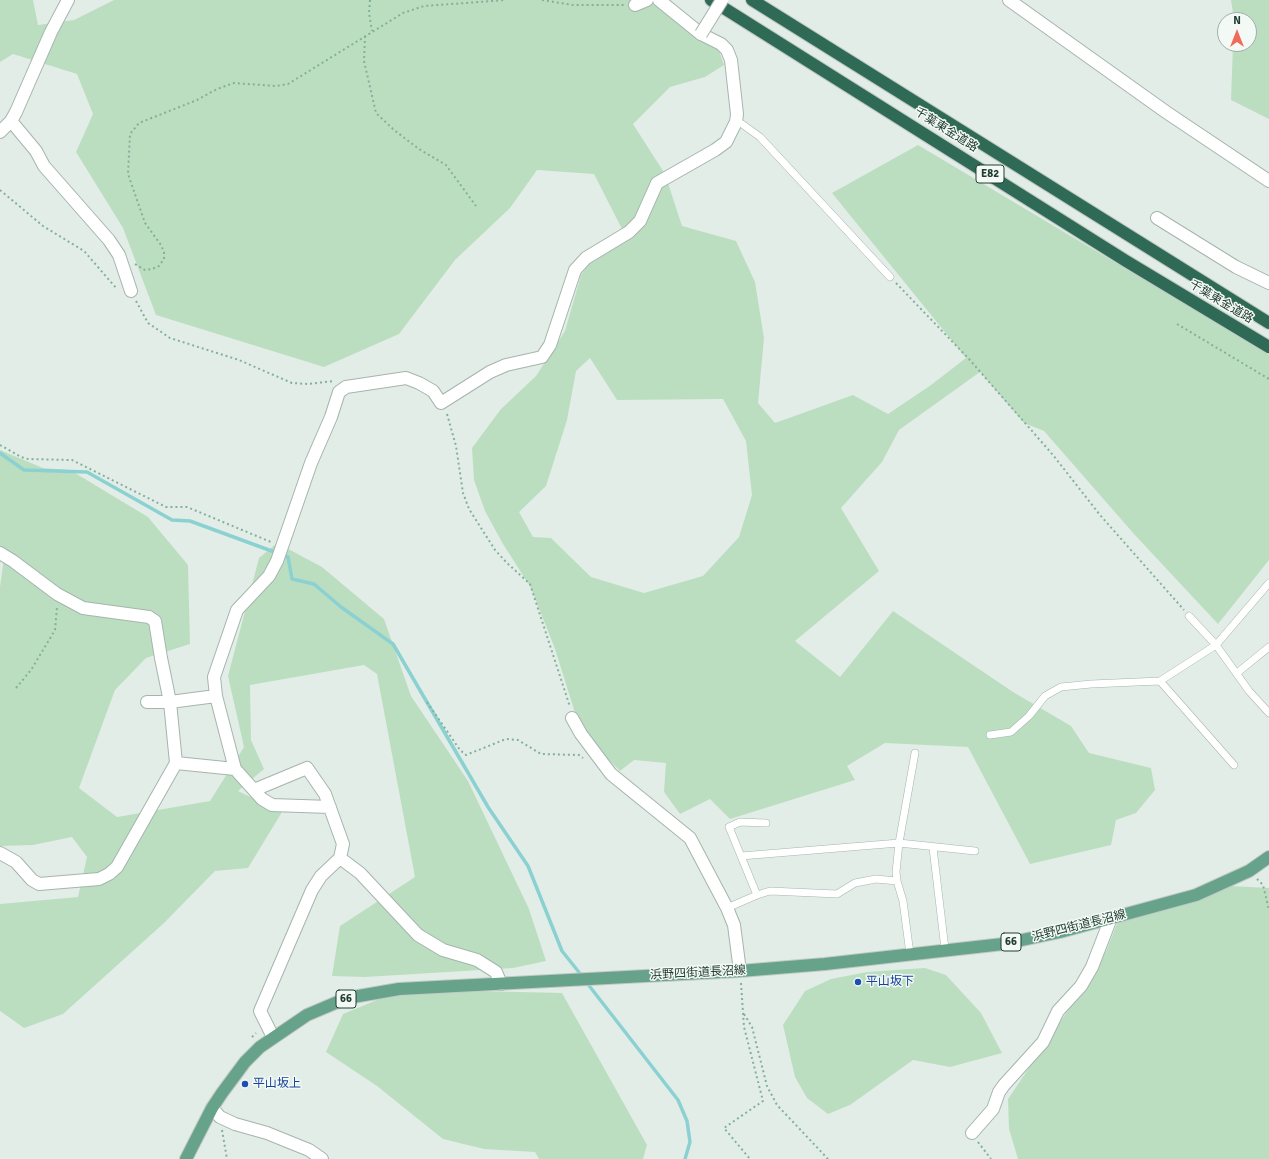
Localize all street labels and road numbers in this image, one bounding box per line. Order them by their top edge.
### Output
street label: 千葉東金道路 [912,105,980,155]
road number: E82 [976,165,1004,183]
street label: 千葉東金道路 [1186,277,1256,327]
street label: 浜野四街道長沼線 [1031,907,1127,945]
road number: 66 [1001,933,1021,951]
street label: 浜野四街道長沼線 [650,963,746,983]
road number: 66 [336,990,356,1008]

